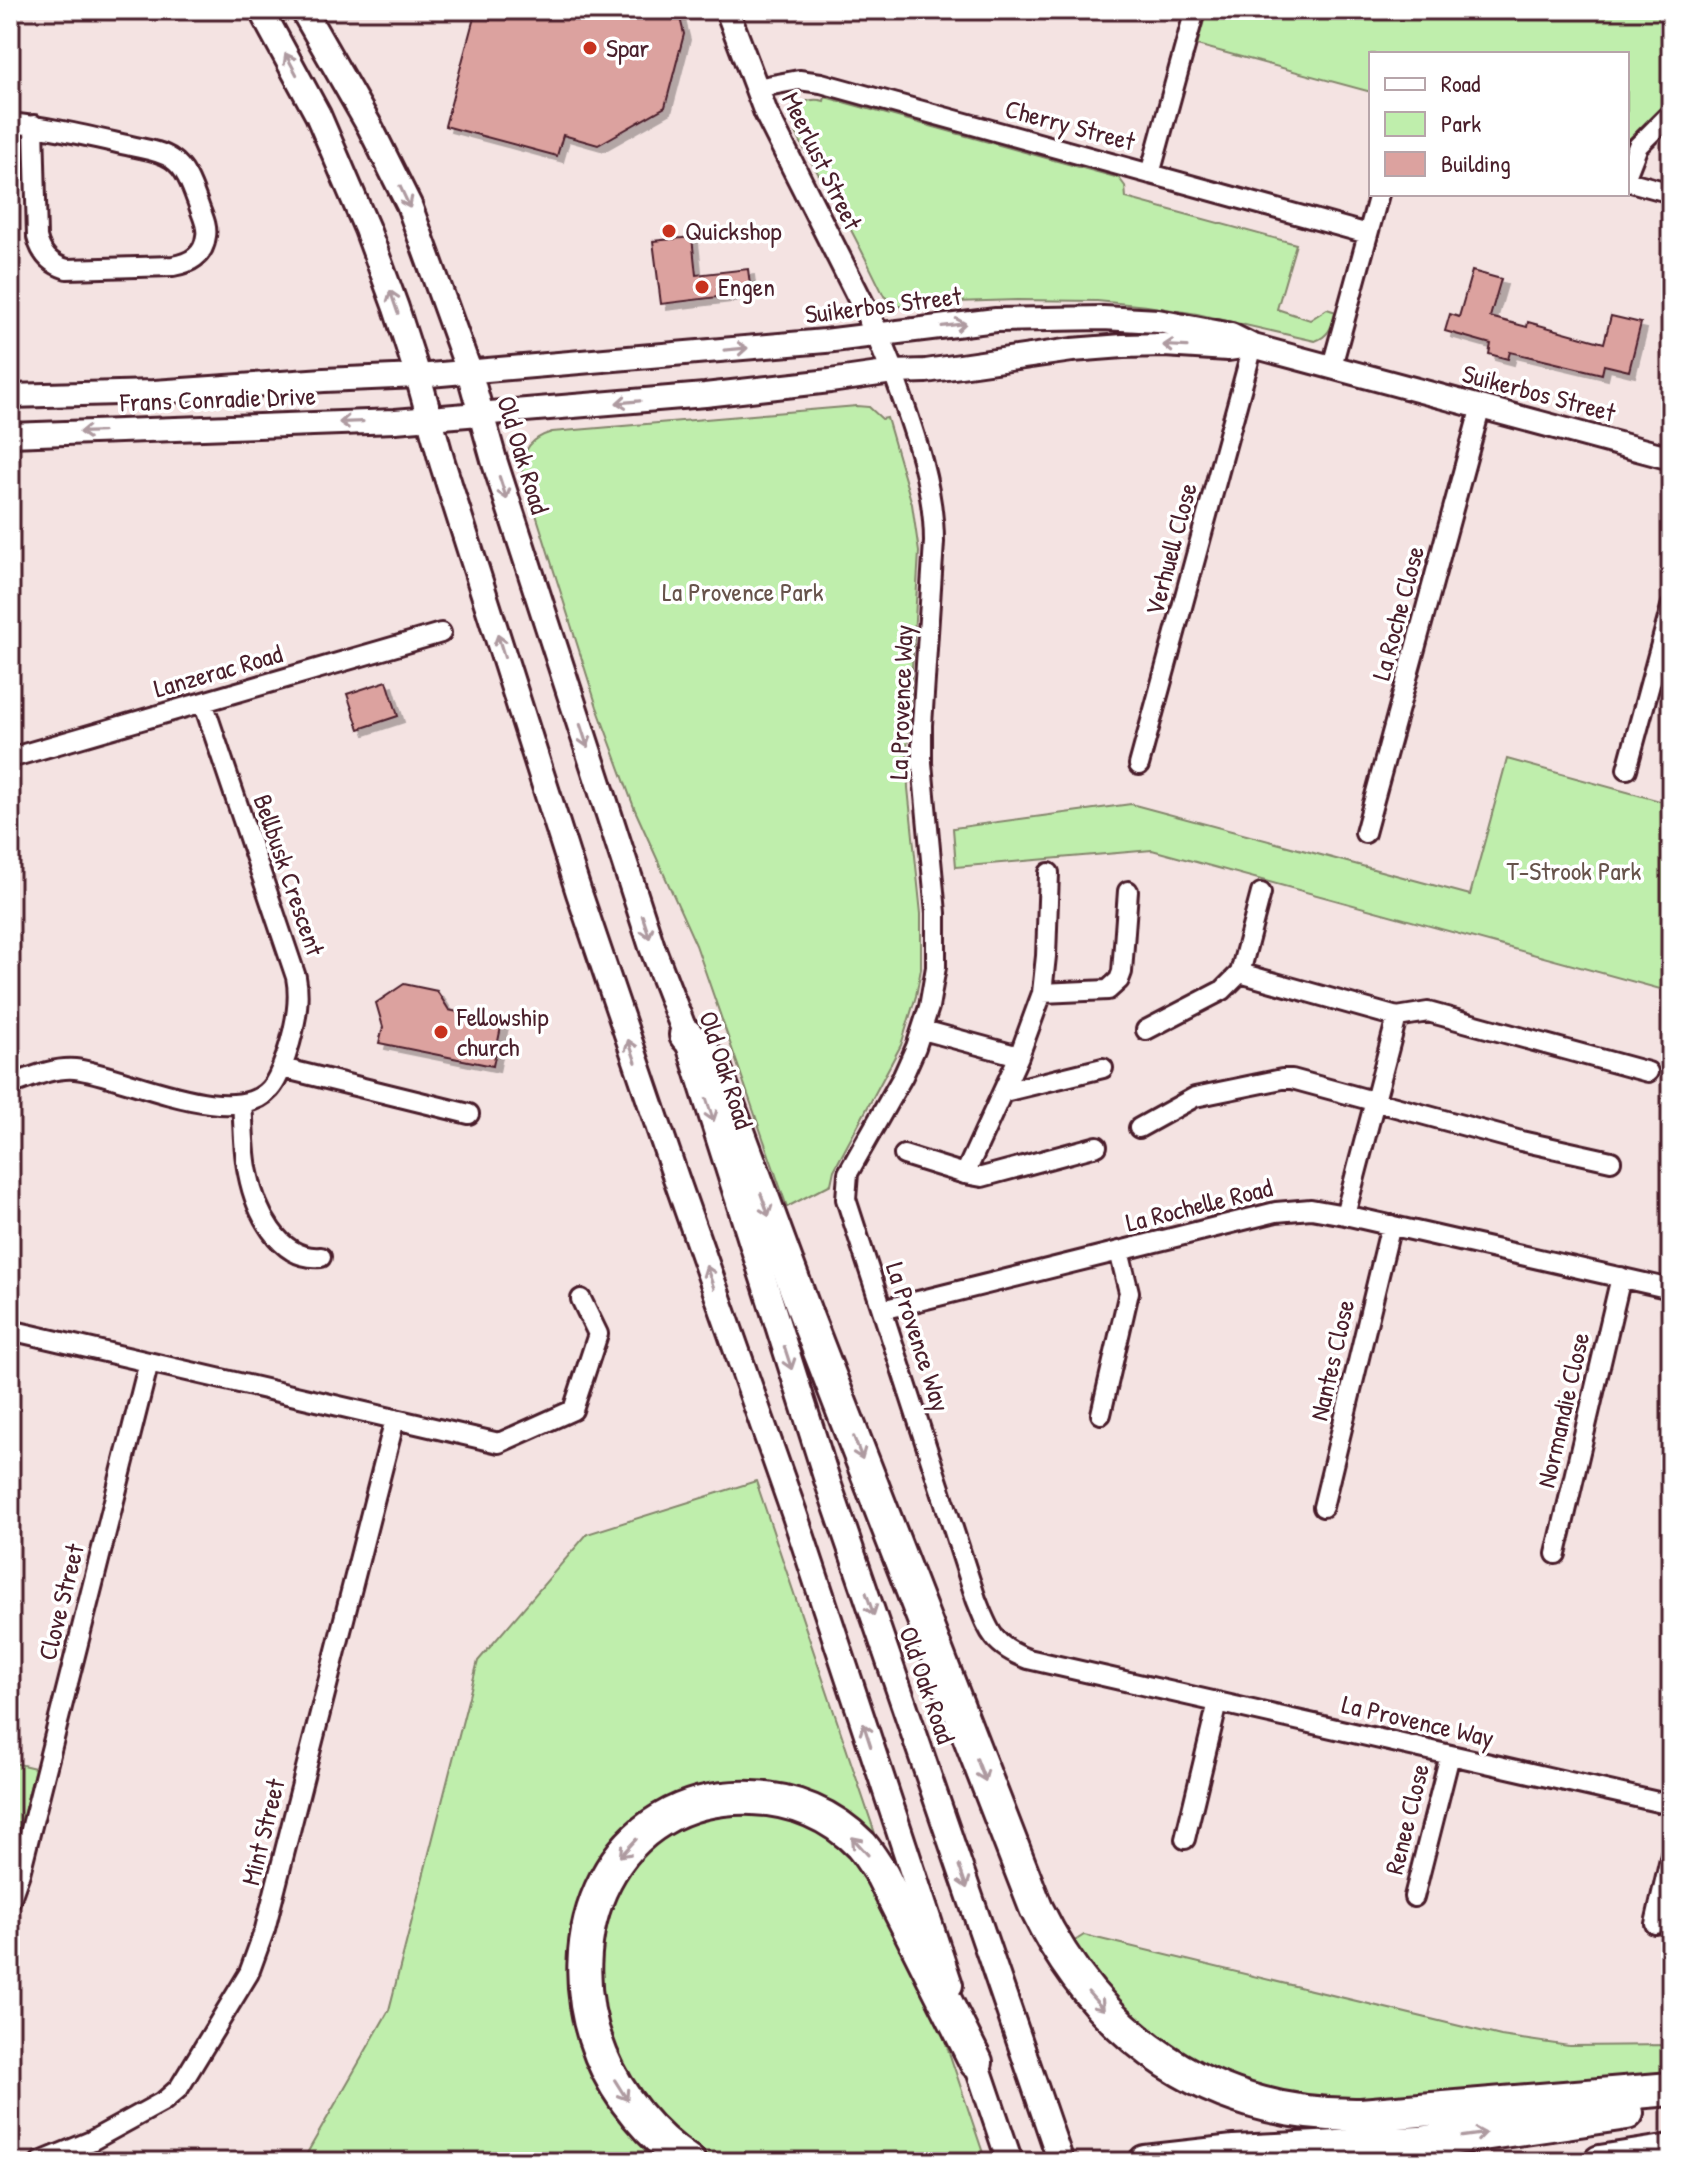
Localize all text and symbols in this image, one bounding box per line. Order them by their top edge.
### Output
place label: Spar [606,30,649,65]
marker: Spar [581,39,599,57]
legend [1369,52,1629,196]
one-way arrow [282,53,298,76]
text: Road [1441,67,1480,99]
street label: Meerlust Street [774,86,871,236]
street label: Cherry Street [1001,90,1140,159]
text: Park [1441,107,1481,139]
text: Building [1441,147,1511,179]
one-way arrow [398,184,413,208]
place label: Quickshop [685,213,782,248]
marker: Quickshop [660,222,678,240]
place label: Engen [718,269,775,304]
street label: Suikerbos Street [803,277,964,331]
marker: Engen [693,278,711,296]
one-way arrow [385,290,400,315]
one-way arrow [940,317,967,332]
one-way arrow [1162,338,1189,353]
one-way arrow [722,341,748,356]
street label: Suikerbos Street [1459,355,1621,430]
street label: Frans Conradie Drive [119,378,316,419]
street label: Old Oak Road [489,392,558,518]
one-way arrow [615,395,642,410]
one-way arrow [338,415,365,430]
one-way arrow [78,425,105,440]
one-way arrow [497,476,512,501]
street label: Verhuell Close [1136,479,1205,619]
street label: La Roche Close [1363,542,1432,684]
park label: La Provence Park [662,574,824,609]
street label: La Provence Way [880,624,921,780]
one-way arrow [493,634,507,659]
street label: Lanzerac Road [150,636,286,706]
one-way arrow [577,723,592,748]
street label: Bellbusk Crescent [246,790,334,961]
park label: T-Strook Park [1507,853,1642,888]
one-way arrow [639,914,654,939]
place label: Fellowship church [456,999,549,1064]
street label: Old Oak Road [691,1007,762,1133]
marker: Fellowship church [432,1023,450,1041]
one-way arrow [624,1038,639,1063]
one-way arrow [703,1096,718,1122]
street label: La Rochelle Road [1122,1169,1276,1240]
one-way arrow [759,1193,774,1218]
street label: La Provence Way [878,1258,959,1416]
one-way arrow [702,1265,717,1290]
street label: Nantes Close [1301,1296,1362,1424]
street label: Normandie Close [1528,1329,1597,1491]
one-way arrow [782,1345,797,1370]
one-way arrow [852,1435,866,1460]
street label: Clove Street [29,1539,92,1664]
one-way arrow [864,1592,879,1617]
street label: Old Oak Road [891,1622,964,1748]
street label: La Provence Way [1339,1686,1498,1755]
one-way arrow [859,1723,874,1749]
one-way arrow [975,1757,989,1782]
street label: Renee Close [1376,1760,1437,1878]
street label: Mint Street [232,1774,293,1889]
one-way arrow [850,1836,869,1856]
one-way arrow [620,1837,638,1857]
one-way arrow [956,1864,971,1889]
one-way arrow [1087,1990,1105,2010]
one-way arrow [613,2078,629,2101]
one-way arrow [1461,2127,1486,2142]

